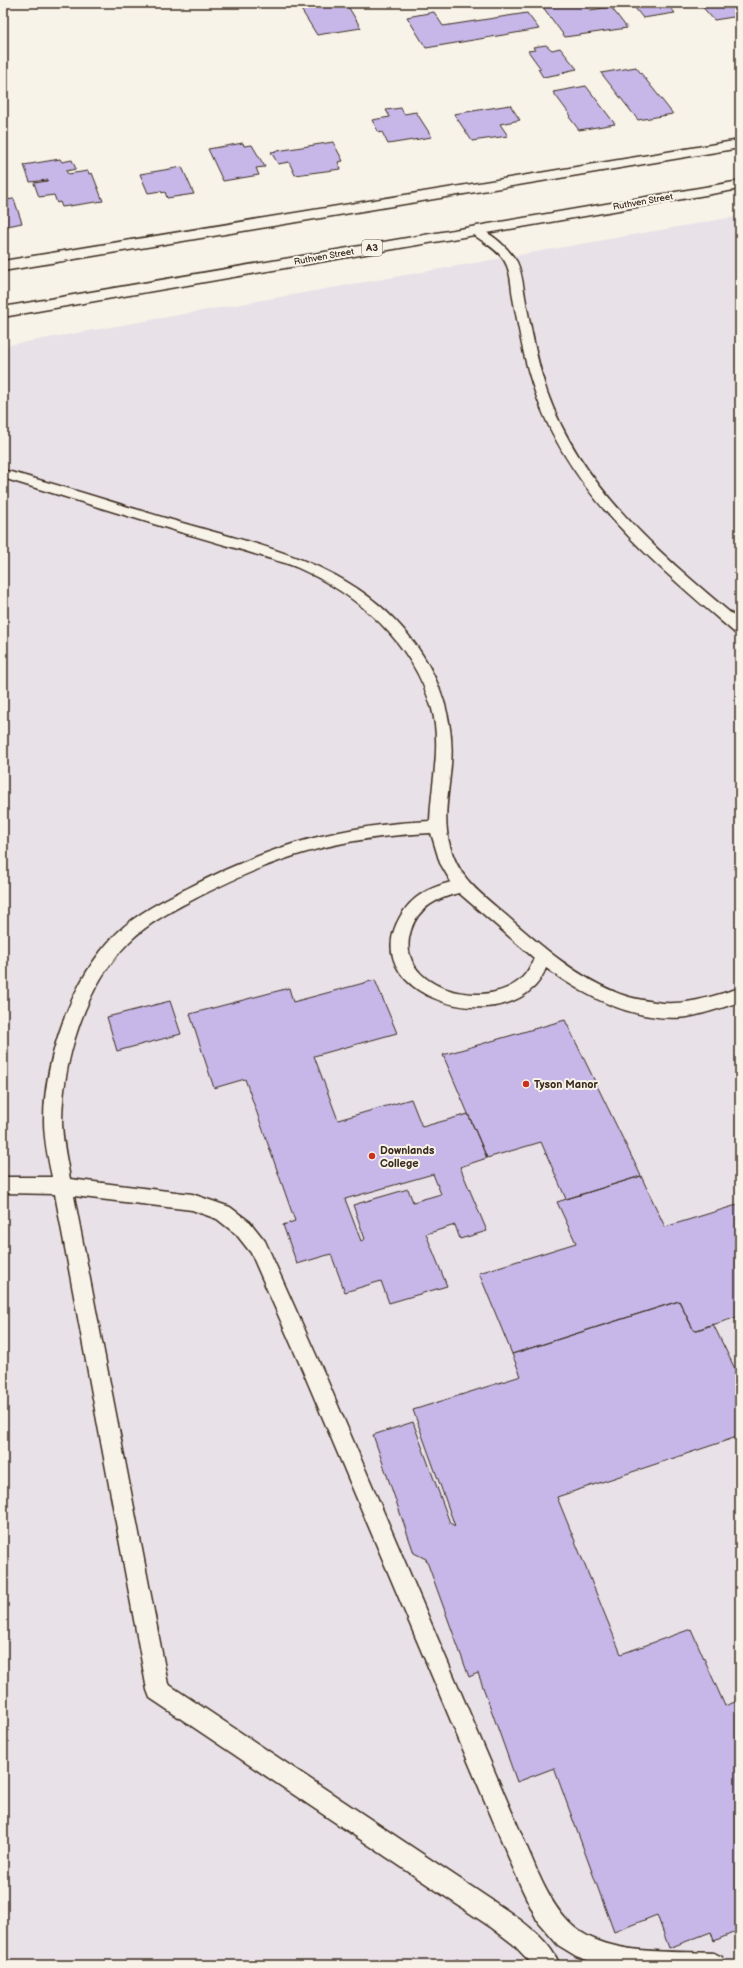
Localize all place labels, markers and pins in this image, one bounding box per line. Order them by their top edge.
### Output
place label: Tyson Manor [534,1078,599,1091]
marker: Tyson Manor [521,1079,531,1089]
place label: Downlands College [380,1144,435,1170]
marker: Downlands College [367,1151,377,1161]

